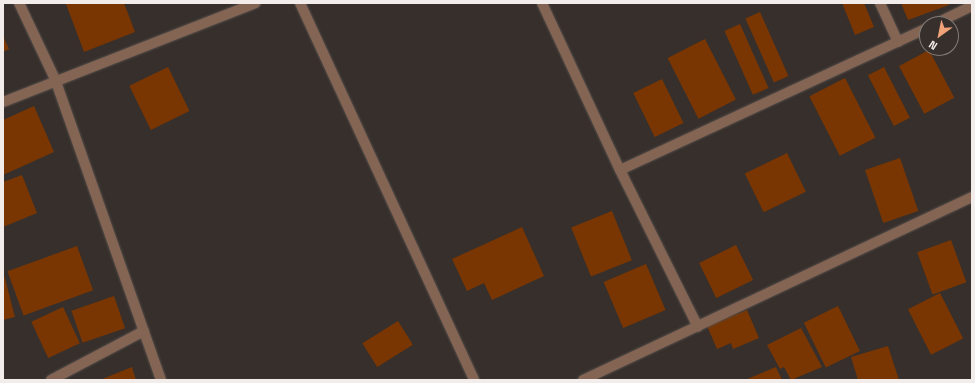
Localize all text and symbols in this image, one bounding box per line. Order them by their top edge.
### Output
north arrow [919,16,959,56]
text: N [926,37,940,53]

